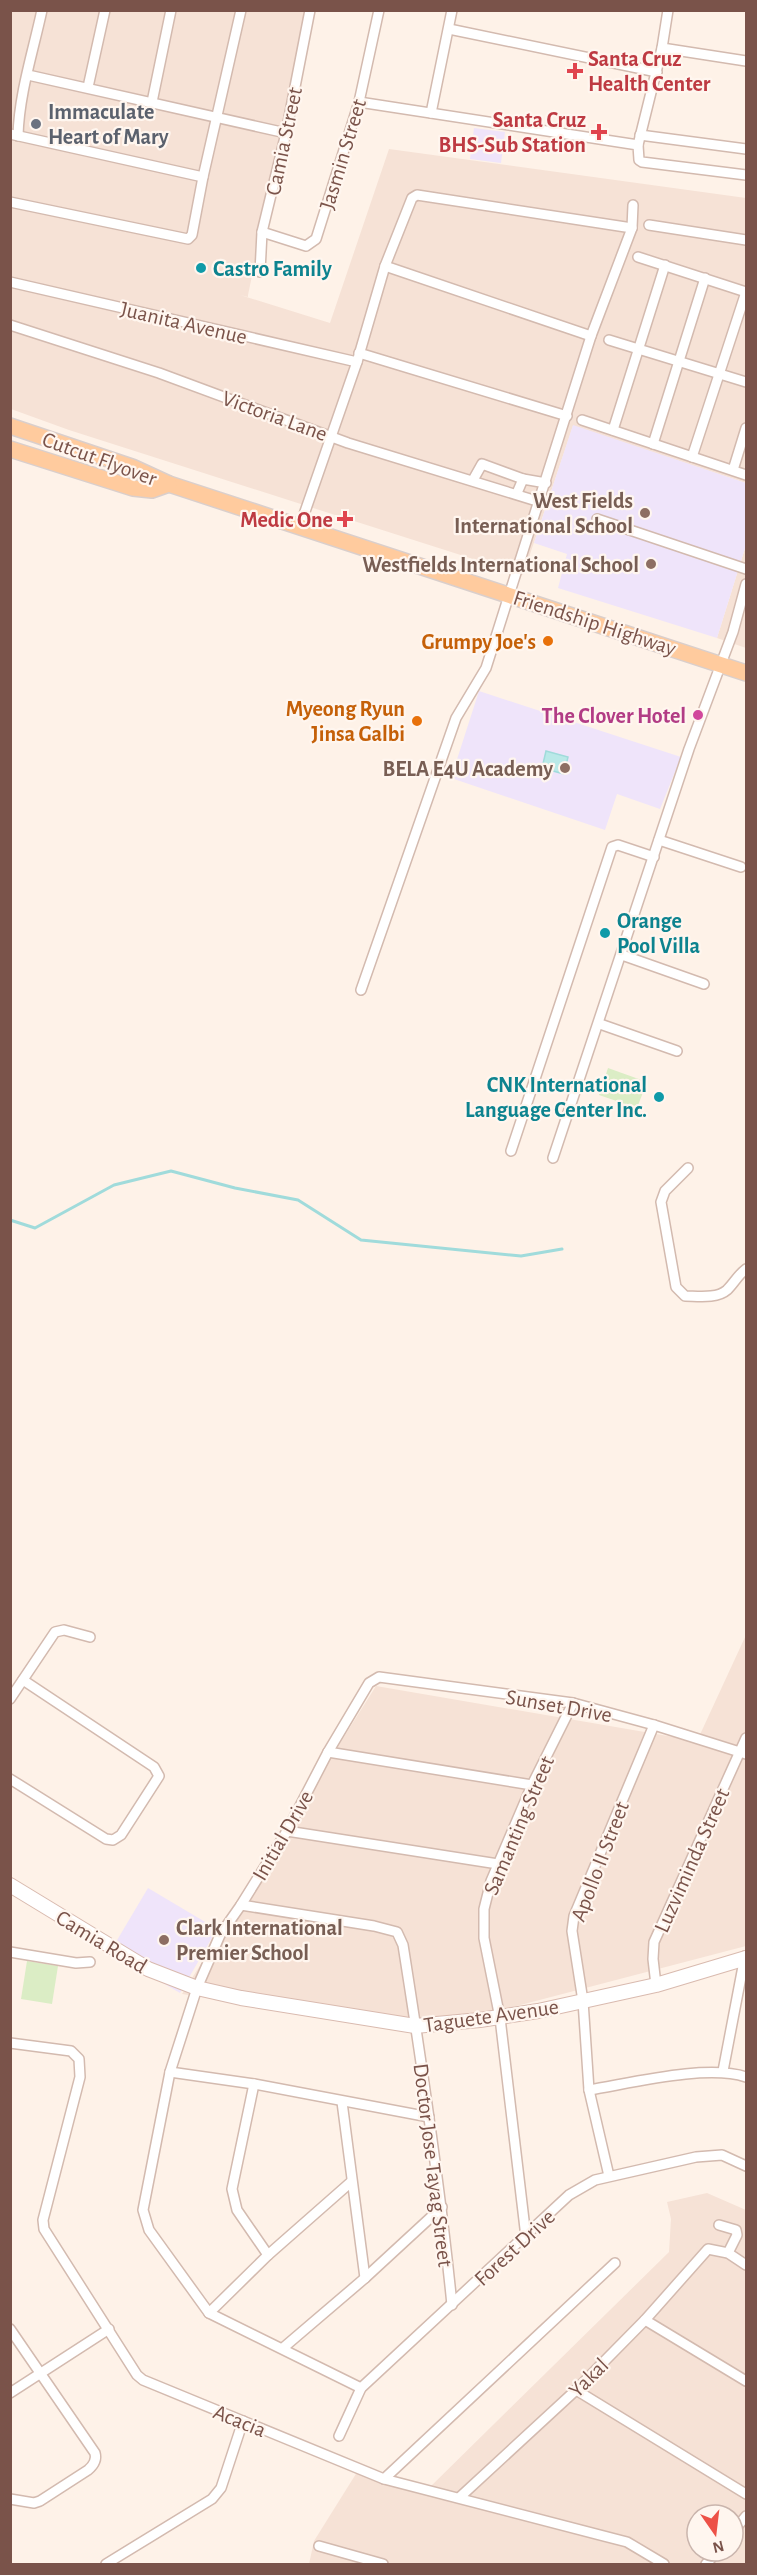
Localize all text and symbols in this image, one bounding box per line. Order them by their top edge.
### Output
place label: Santa Cruz Health Center [588,48,711,95]
marker: Santa Cruz Health Center [566,62,584,80]
street label: Camia Street [262,85,306,197]
street label: Jasmin Street [316,96,370,212]
place label: Immaculate Heart of Mary [48,101,169,149]
place label: Santa Cruz BHS-Sub Station [439,109,586,156]
marker: Immaculate Heart of Mary [29,117,43,131]
marker: Santa Cruz BHS-Sub Station [590,123,608,141]
place label: Castro Family [213,258,332,281]
marker: Castro Family [194,261,208,275]
street label: Juanita Avenue [118,298,249,348]
street label: Victoria Lane [219,387,330,445]
street label: Cutcut Flyover [39,428,160,490]
place label: West Fields International School [454,490,633,537]
marker: West Fields International School [638,506,652,520]
place label: Medic One [240,509,333,531]
marker: Medic One [338,512,352,526]
place label: Westfields International School [362,554,639,576]
marker: Westfields International School [644,557,658,571]
street label: Friendship Highway [511,586,679,660]
place label: Grumpy Joe's [422,631,536,654]
marker: Grumpy Joe's [541,634,555,648]
place label: Myeong Ryun Jinsa Galbi [286,698,405,745]
place label: The Clover Hotel [542,705,686,727]
marker: The Clover Hotel [691,708,705,722]
marker: Myeong Ryun Jinsa Galbi [410,714,424,728]
place label: BELA E4U Academy [382,758,553,781]
marker: BELA E4U Academy [558,761,572,775]
place label: Orange Pool Villa [617,910,701,957]
marker: Orange Pool Villa [598,926,612,940]
place label: CNK International Language Center Inc. [465,1074,647,1121]
marker: CNK International Language Center Inc. [652,1090,666,1104]
street label: Sunset Drive [504,1686,614,1726]
street label: Samanting Street [480,1753,558,1898]
street label: Luzviminda Street [650,1785,734,1936]
street label: Initial Drive [248,1787,317,1884]
street label: Apollo II Street [567,1798,633,1924]
street label: Camia Road [52,1906,151,1978]
place label: Clark International Premier School [176,1917,343,1964]
marker: Clark International Premier School [157,1933,171,1947]
street label: Taguete Avenue [422,1996,560,2036]
street label: Doctor Jose Tayag Street [410,2062,456,2268]
street label: Forest Drive [470,2205,559,2290]
street label: Yakal [565,2354,613,2402]
street label: Acacia [210,2400,269,2441]
north arrow [685,2503,745,2563]
text: N [711,2537,726,2556]

